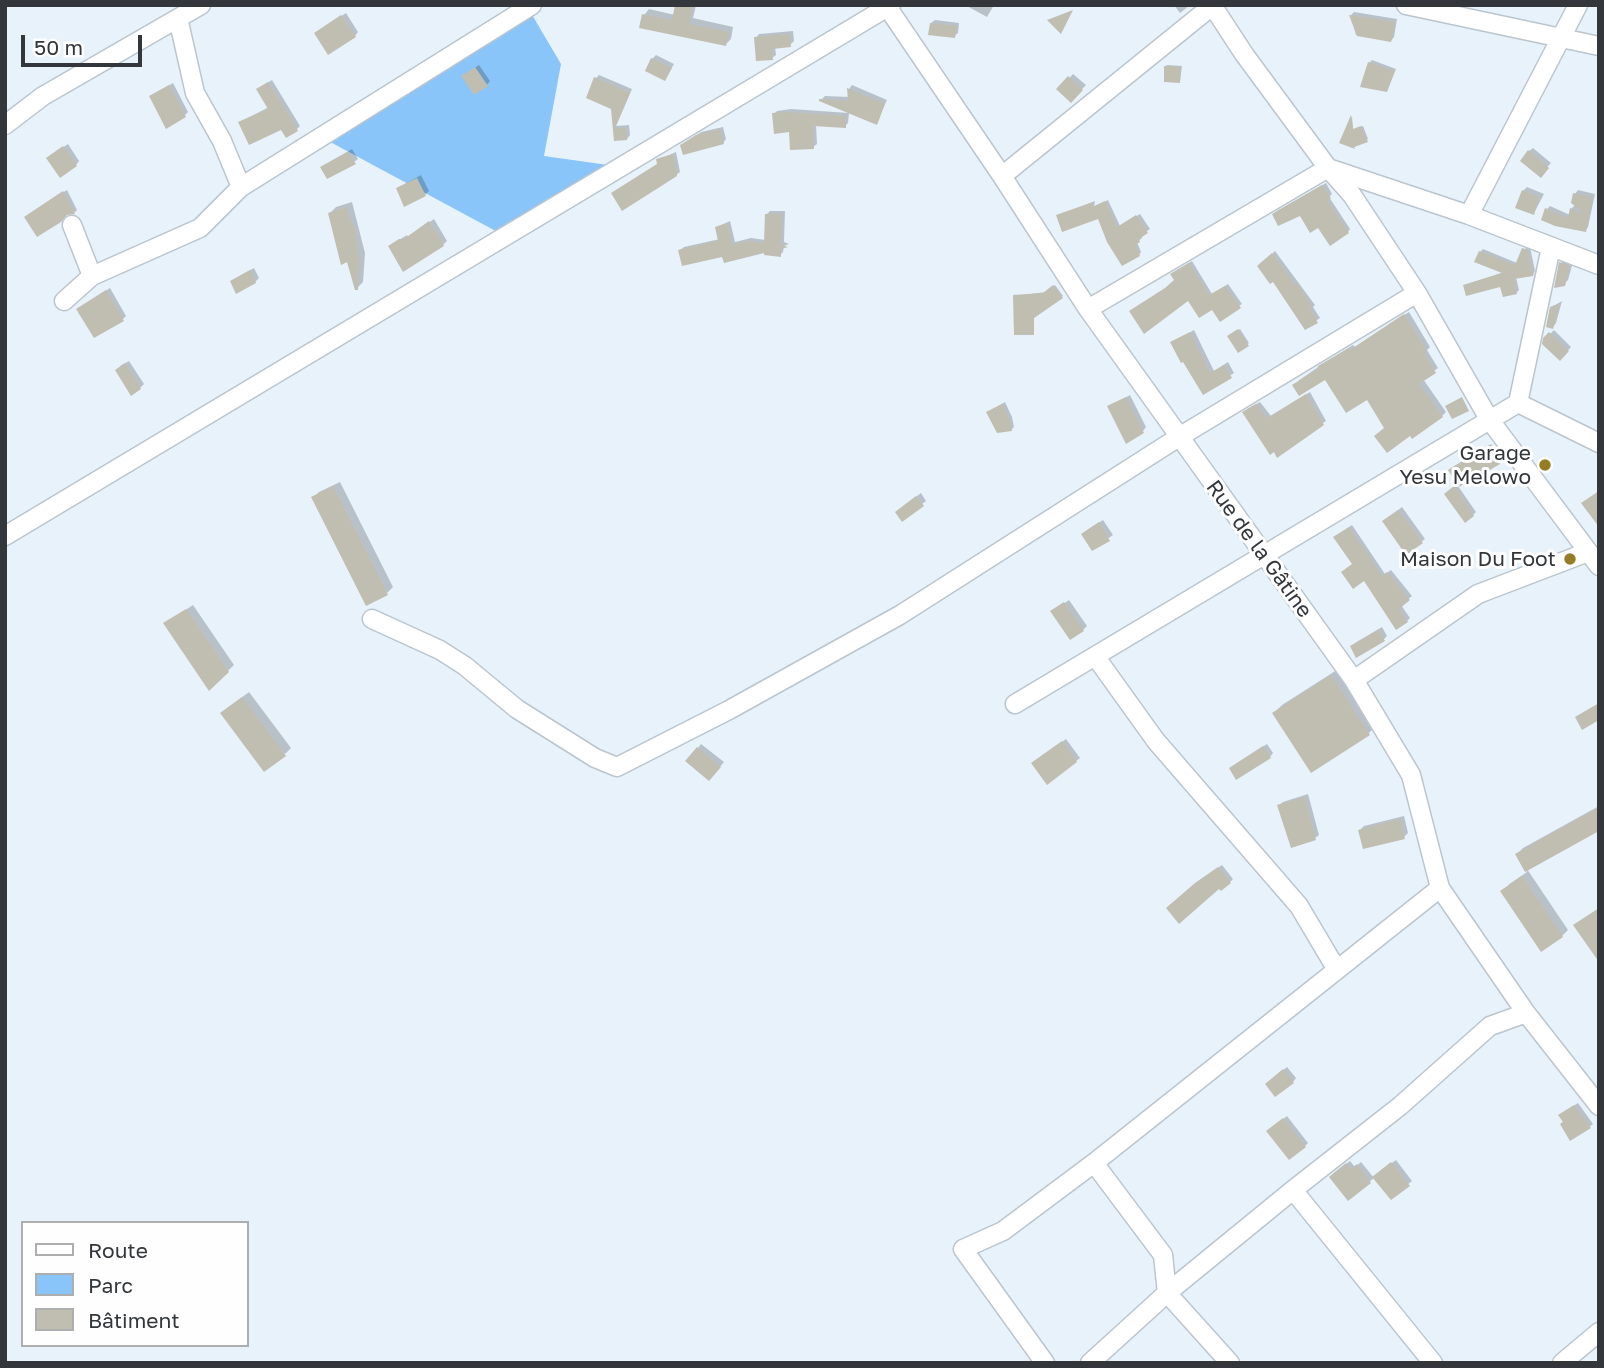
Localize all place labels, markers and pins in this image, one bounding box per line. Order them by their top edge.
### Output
place label: Garage Yesu Melowo [1399,440,1531,490]
marker: Garage Yesu Melowo [1537,457,1553,473]
place label: Maison Du Foot [1400,546,1556,572]
marker: Maison Du Foot [1562,551,1578,567]

